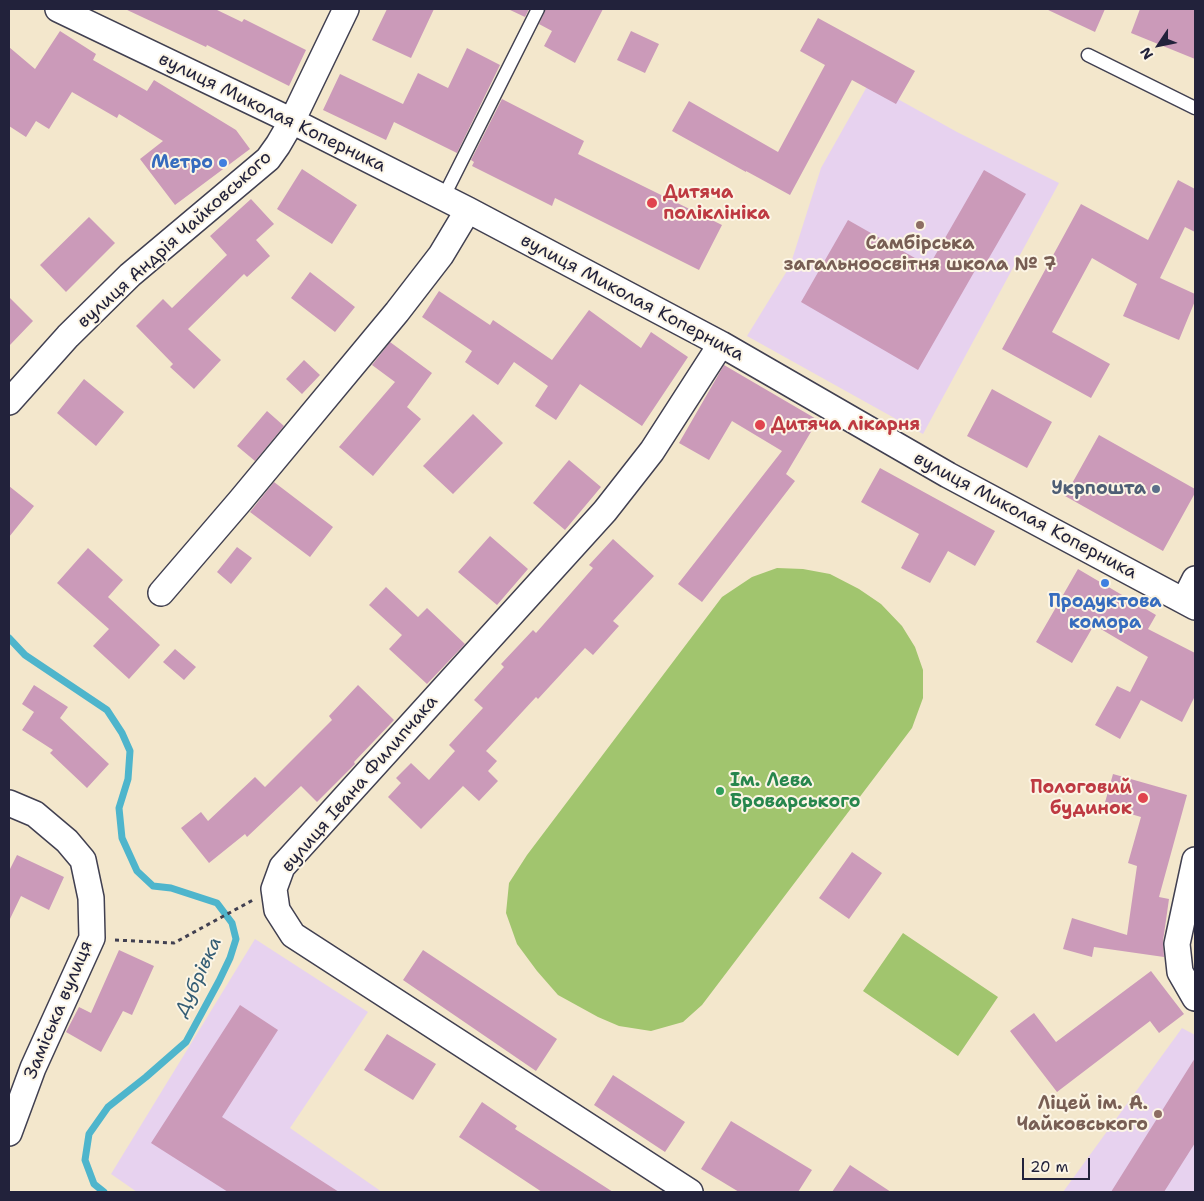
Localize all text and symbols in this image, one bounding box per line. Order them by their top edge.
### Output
north arrow [1134,20,1184,70]
text: N [1136,44,1157,63]
street label: вулиця Миколая Коперника [155,48,389,178]
street label: вулиця Андрія Чайковського [73,147,277,333]
place label: Метро [151,152,213,174]
marker: Метро [217,157,229,169]
place label: Дитяча поліклініка [663,182,770,224]
marker: Дитяча поліклініка [645,196,659,210]
marker: Самбірська загальноосвітня школа № 7 [914,219,926,231]
street label: вулиця Миколая Коперника [517,230,747,366]
place label: Самбірська загальноосвітня школа № 7 [784,233,1056,276]
place label: Дитяча лікарня [771,414,920,436]
marker: Дитяча лікарня [753,418,767,432]
street label: вулиця Миколая Коперника [910,448,1140,584]
place label: Укрпошта [1051,478,1146,500]
marker: Укрпошта [1150,483,1162,495]
marker: Продуктова комора [1099,577,1111,589]
place label: Продуктова комора [1048,591,1162,634]
street label: вулиця Івана Филипчака [277,691,443,877]
place label: Ім. Лева Броварського [730,770,860,812]
place label: Пологовий будинок [1030,777,1132,820]
marker: Ім. Лева Броварського [714,785,726,797]
marker: Пологовий будинок [1136,791,1150,805]
water label: Дубрівка [171,934,227,1020]
street label: Заміська вулиця [20,938,98,1082]
place label: Ліцей ім. А. Чайковського [1016,1093,1148,1136]
marker: Ліцей ім. А. Чайковського [1152,1108,1164,1120]
scale bar [1024,1148,1092,1180]
text: 20 m [1030,1157,1069,1177]

